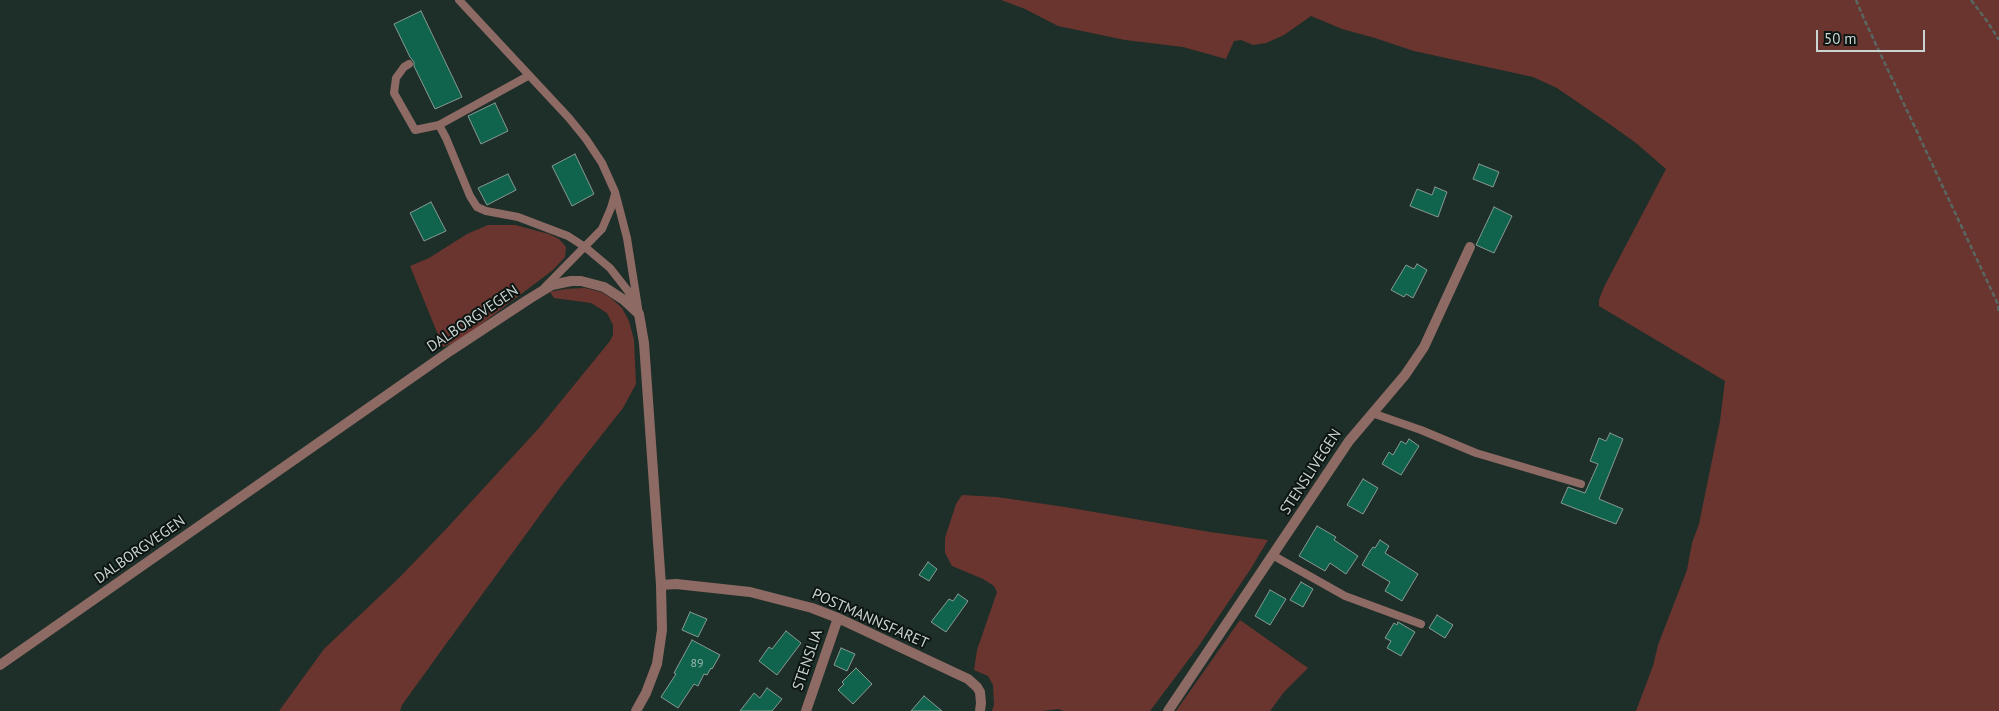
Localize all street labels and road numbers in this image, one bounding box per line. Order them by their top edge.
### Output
street label: DALBORGVEGEN [424,282,522,356]
street label: STENSLIVEGEN [1277,426,1345,518]
street label: DALBORGVEGEN [91,512,189,588]
street label: POSTMANNSFARET [809,585,931,653]
street label: STENSLIA [789,627,827,693]

